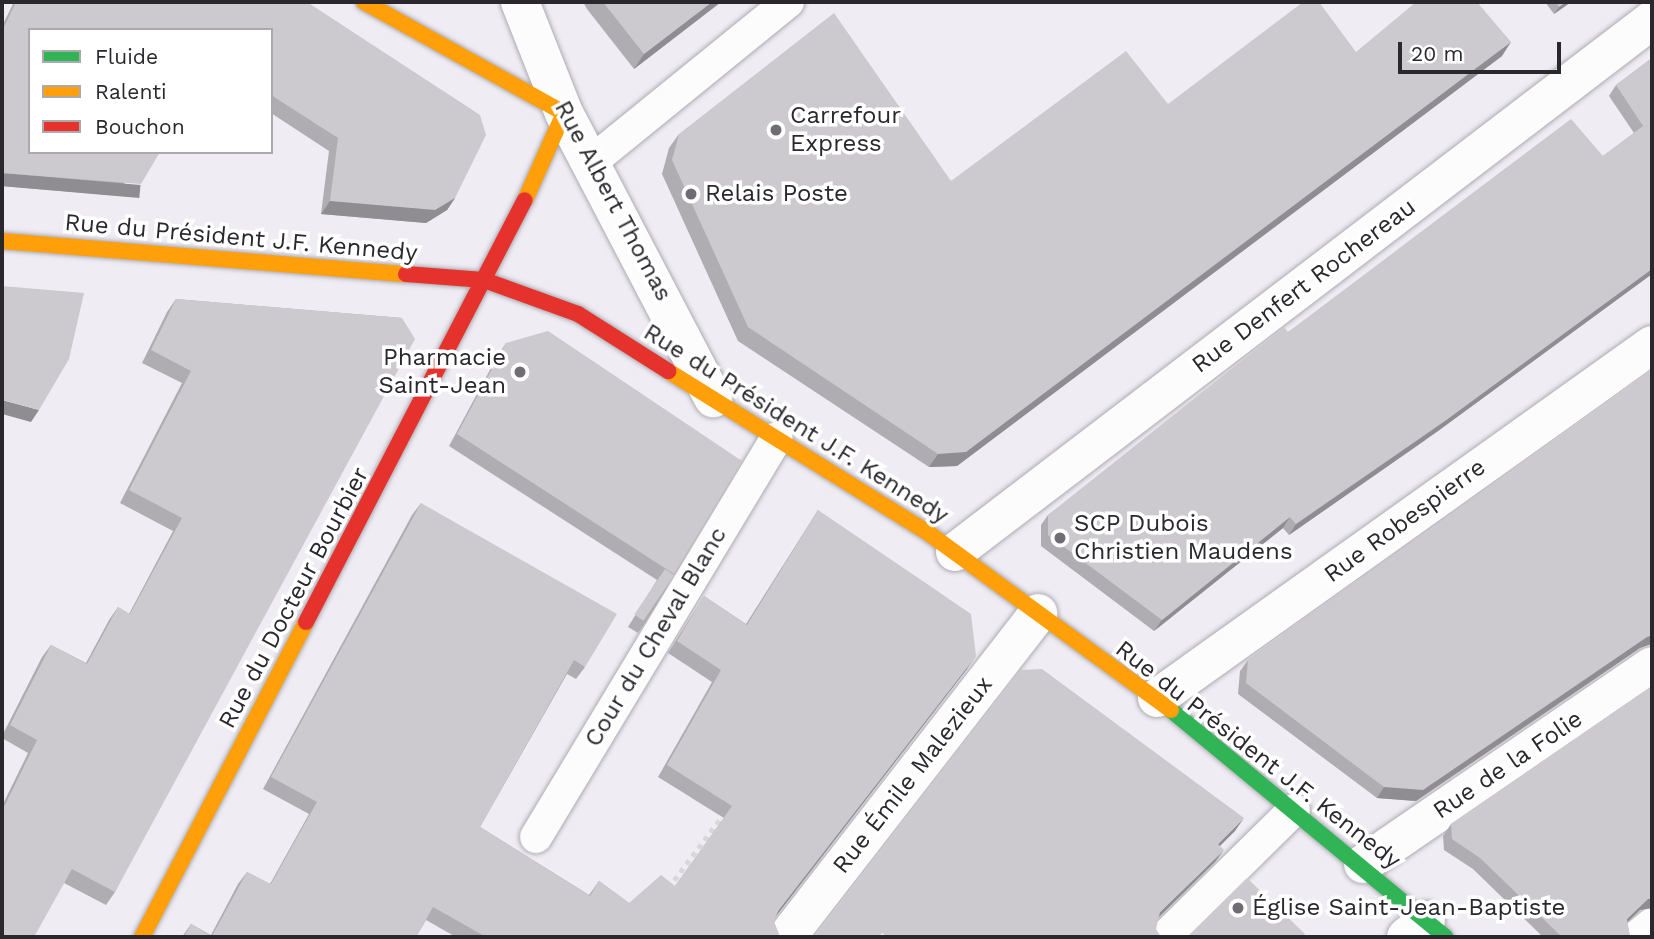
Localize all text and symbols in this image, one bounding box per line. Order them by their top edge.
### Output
legend [28,28,273,154]
scale bar [1402,28,1565,72]
text: 20 m [1411,41,1463,66]
text: Fluide [95,44,158,69]
text: Ralenti [95,79,167,104]
street label: Rue Albert Thomas [548,95,678,307]
place label: Carrefour Express [790,102,901,158]
text: Bouchon [95,114,185,139]
marker: Carrefour Express [768,122,784,138]
place label: Relais Poste [705,180,848,208]
marker: Relais Poste [683,186,699,202]
street label: Rue Denfert Rochereau [1187,193,1421,379]
street label: Rue du Président J.F. Kennedy [63,208,419,268]
street label: Rue du Président J.F. Kennedy [638,318,954,530]
place label: Pharmacie Saint-Jean [379,344,506,400]
marker: Pharmacie Saint-Jean [512,364,528,380]
street label: Rue Robespierre [1319,453,1491,589]
street label: Rue du Docteur Bourbier [213,462,375,734]
place label: SCP Dubois Christien Maudens [1074,510,1293,566]
street label: Cour du Cheval Blanc [579,521,733,753]
marker: SCP Dubois Christien Maudens [1052,530,1068,546]
street label: Rue du Président J.F. Kennedy [1109,634,1407,876]
street label: Rue Émile Malezieux [827,671,999,879]
street label: Rue de la Folie [1428,704,1588,826]
place label: Église Saint-Jean-Baptiste [1252,894,1565,922]
marker: Église Saint-Jean-Baptiste [1230,900,1246,916]

